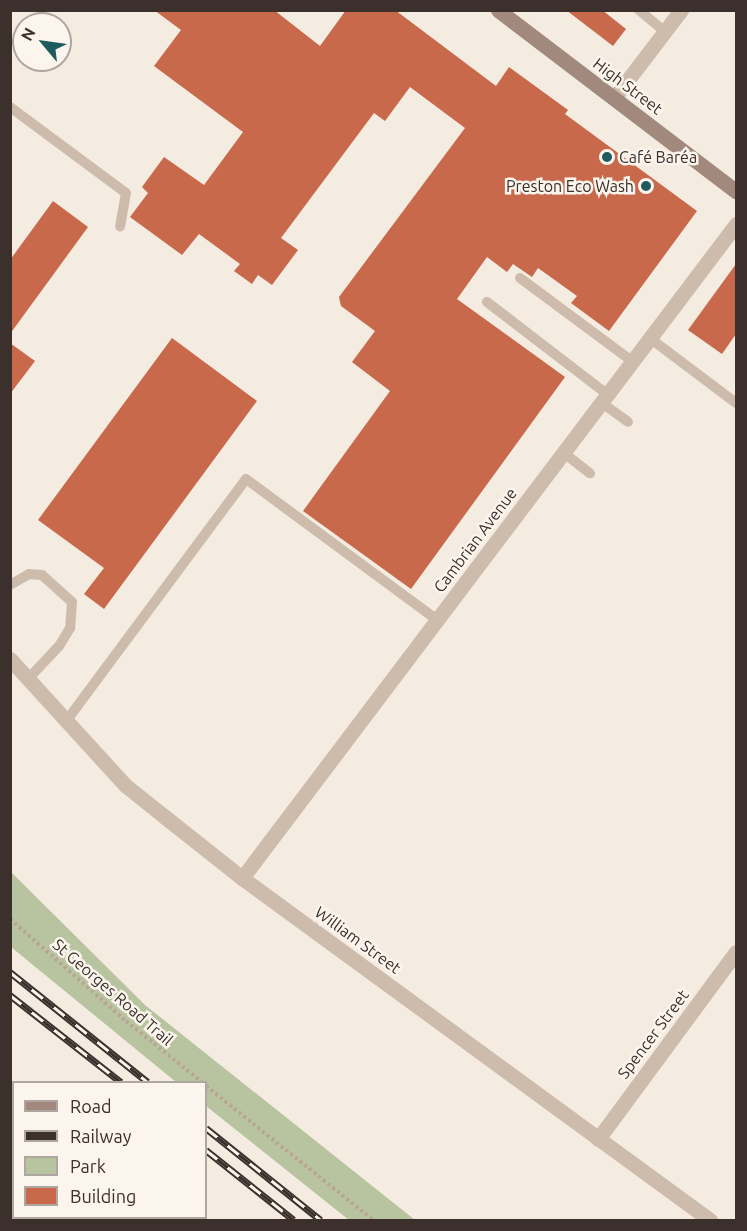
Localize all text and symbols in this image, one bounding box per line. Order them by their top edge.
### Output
north arrow [12,12,72,72]
text: N [17,25,39,44]
street label: High Street [590,54,666,118]
place label: Café Baréa [619,147,697,167]
marker: Café Baréa [600,150,614,164]
place label: Preston Eco Wash [506,176,634,196]
marker: Preston Eco Wash [639,179,653,193]
street label: Cambrian Avenue [429,484,521,596]
street label: William Street [311,902,405,978]
street label: St Georges Road Trail [49,935,177,1049]
street label: Spencer Street [613,986,693,1082]
legend [12,1081,207,1219]
text: Road [70,1096,112,1116]
text: Railway [70,1126,131,1146]
text: Park [70,1156,106,1176]
text: Building [70,1186,136,1206]

